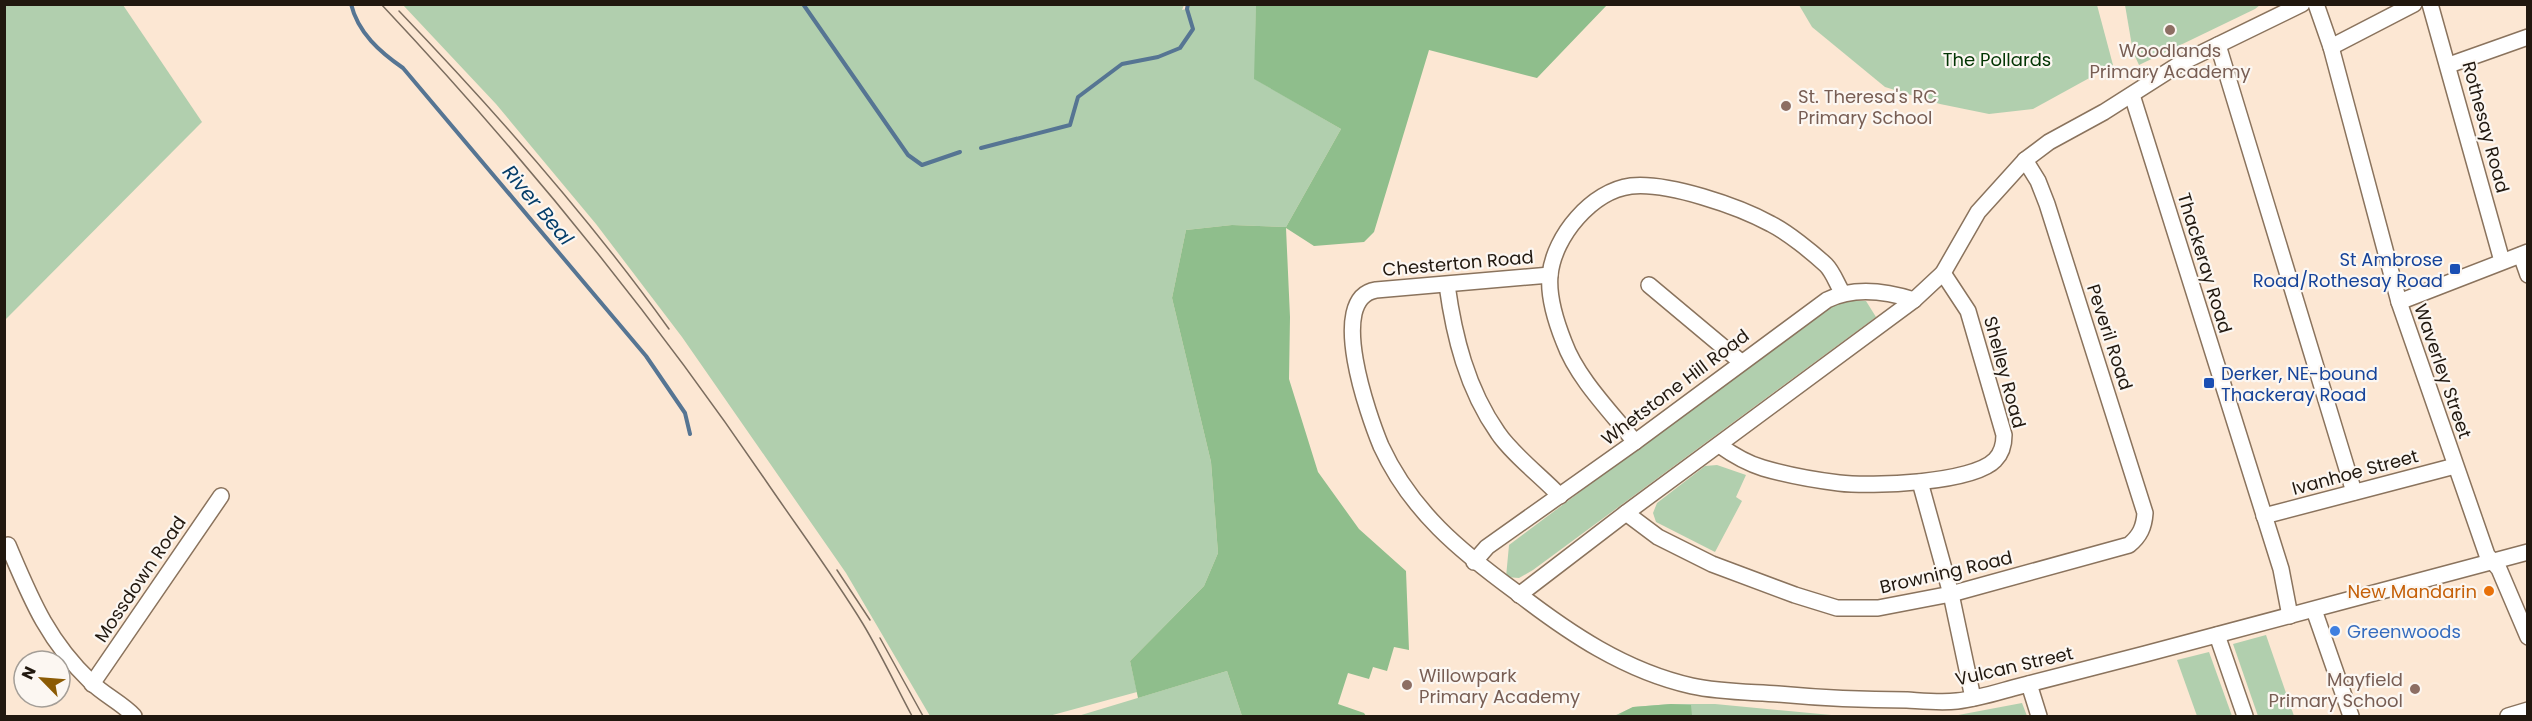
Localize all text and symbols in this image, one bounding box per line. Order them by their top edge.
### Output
marker: Woodlands Primary Academy [2163,23,2177,37]
place label: Woodlands Primary Academy [2089,38,2251,84]
park label: The Pollards [1943,47,2051,72]
street label: Rothesay Road [2456,59,2516,195]
place label: St. Theresa's RC Primary School [1798,84,1937,130]
marker: St. Theresa's RC Primary School [1779,99,1793,113]
water label: River Beal [496,159,580,251]
street label: Thackeray Road [2172,190,2238,336]
street label: Chesterton Road [1381,244,1535,282]
place label: St Ambrose Road/Rothesay Road [2253,247,2443,293]
marker: St Ambrose Road/Rothesay Road [2448,262,2462,276]
street label: Peveril Road [2081,281,2139,393]
street label: Waverley Street [2408,300,2478,442]
street label: Shelley Road [1978,313,2032,431]
street label: Whetstone Hill Road [1596,323,1754,451]
place label: Derker, NE-bound Thackeray Road [2221,361,2378,407]
marker: Derker, NE-bound Thackeray Road [2202,376,2216,390]
street label: Ivanhoe Street [2289,443,2421,501]
street label: Mossdown Road [88,511,192,647]
street label: Browning Road [1877,545,2015,599]
place label: New Mandarin [2347,579,2477,604]
marker: New Mandarin [2482,584,2496,598]
place label: Greenwoods [2347,619,2461,644]
marker: Greenwoods [2328,624,2342,638]
street label: Vulcan Street [1953,640,2075,692]
north arrow [12,649,72,709]
text: N [16,663,42,683]
place label: Willowpark Primary Academy [1419,663,1580,709]
place label: Mayfield Primary School [2269,667,2403,713]
marker: Willowpark Primary Academy [1400,678,1414,692]
marker: Mayfield Primary School [2408,682,2422,696]

